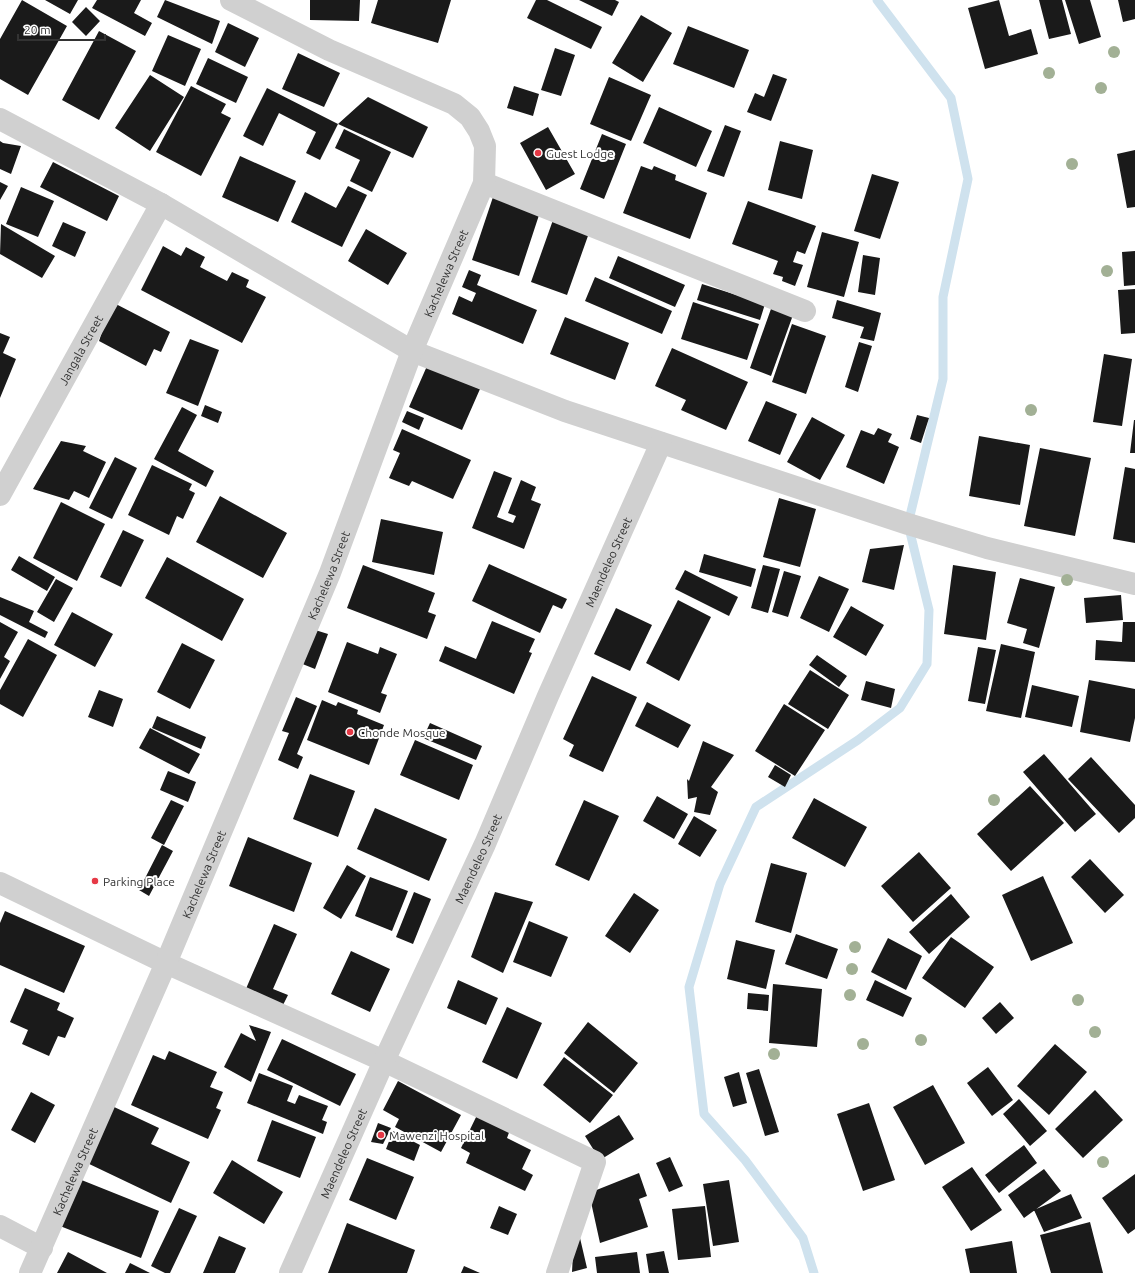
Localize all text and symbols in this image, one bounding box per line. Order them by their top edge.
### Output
scale bar [18,16,105,42]
text: 20 m [24,23,51,36]
place label: Guest Lodge [546,147,614,160]
marker: Guest Lodge [533,148,543,158]
street label: Kachelewa Street [421,227,470,319]
street label: Jangala Street [56,312,105,387]
street label: Maendeleo Street [582,515,634,609]
street label: Kachelewa Street [305,529,352,621]
place label: Chonde Mosque [358,726,446,739]
marker: Chonde Mosque [345,727,355,737]
street label: Maendeleo Street [452,812,504,905]
street label: Kachelewa Street [179,828,228,920]
place label: Parking Place [103,875,175,888]
marker: Parking Place [90,876,100,886]
street label: Maendeleo Street [318,1106,369,1200]
street label: Kachelewa Street [50,1125,100,1217]
place label: Mawenzi Hospital [389,1129,484,1142]
marker: Mawenzi Hospital [376,1130,386,1140]

